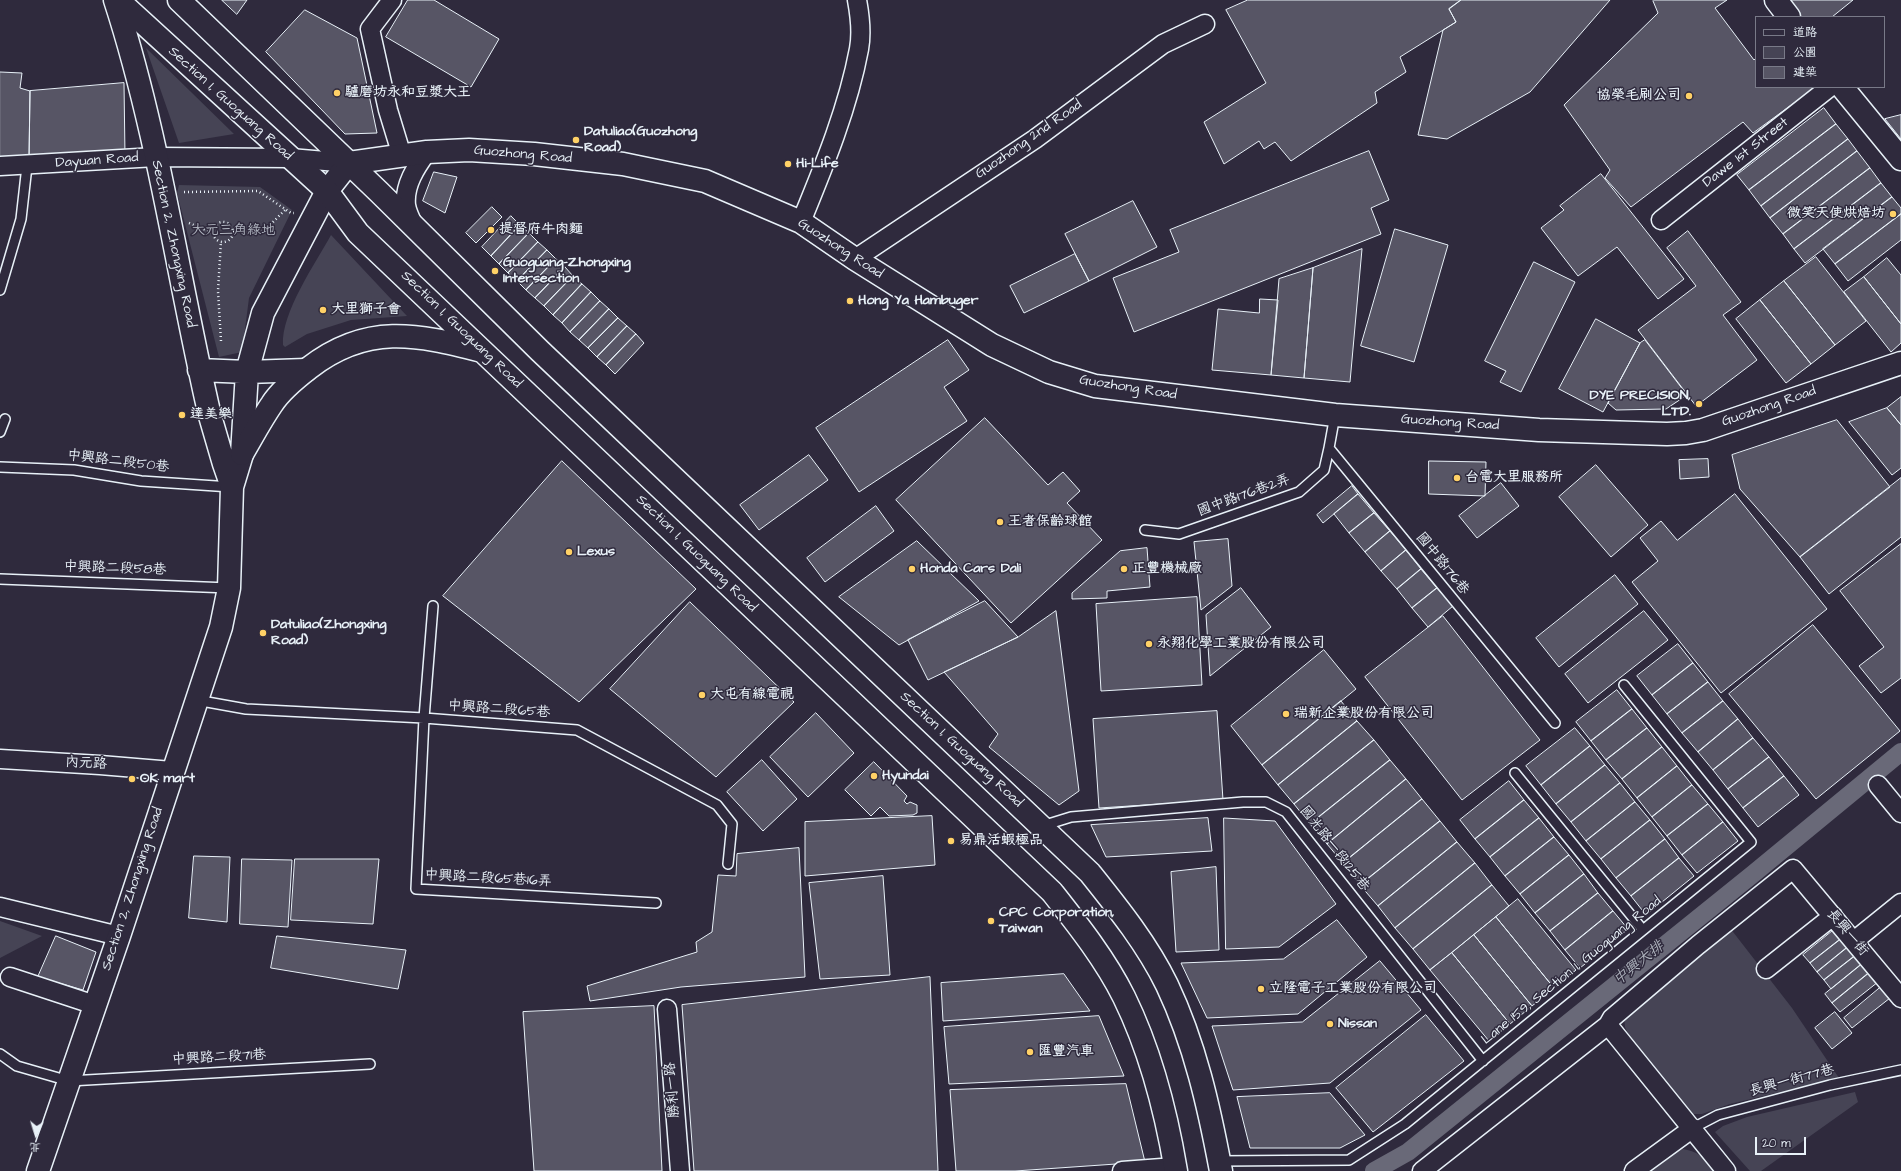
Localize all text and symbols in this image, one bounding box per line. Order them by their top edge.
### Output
legend [1755,16,1885,88]
text: 道路 [1793,24,1817,41]
street label: Section 1, Guoguang Road [164,44,296,164]
text: 公園 [1793,44,1817,61]
text: 建築 [1793,64,1817,81]
place label: 驢磨坊永和豆漿大王 [345,85,471,101]
marker: 驢磨坊永和豆漿大王 [332,88,342,98]
place label: 協榮毛刷公司 [1597,88,1681,104]
marker: 協榮毛刷公司 [1684,91,1694,101]
street label: Guozhong 2nd Road [972,97,1086,183]
street label: Dawe 1st Street [1700,114,1792,192]
place label: Datuliao(Guozhong Road) [584,124,697,156]
marker: Datuliao(Guozhong Road) [571,135,581,145]
street label: Guozhong Road [473,142,573,168]
street label: Dayuan Road [55,150,139,172]
place label: Hi-Life [796,156,839,172]
street label: Section 2, Zhongxing Road [147,159,199,329]
marker: Hi-Life [783,159,793,169]
place label: 微笑天使烘焙坊 [1787,206,1885,222]
marker: 微笑天使烘焙坊 [1888,209,1898,219]
street label: Guozhong Road [794,215,886,283]
place label: 提督府牛肉麵 [499,222,583,238]
park label: 大元三角綠地 [191,223,275,239]
marker: 提督府牛肉麵 [486,225,496,235]
place label: Guoguang-Zhongxing Intersection [503,255,631,288]
marker: Guoguang-Zhongxing Intersection [490,266,500,276]
street label: Section 1, Guoguang Road [397,268,525,392]
place label: Hong Ya Hambuger [858,293,978,309]
marker: Hong Ya Hambuger [845,296,855,306]
place label: 大里獅子會 [331,302,401,318]
marker: 大里獅子會 [318,305,328,315]
street label: Guozhong Road [1078,372,1178,404]
street label: Guozhong Road [1720,383,1818,431]
place label: DYE PRECISION, LTD. [1590,388,1691,420]
marker: DYE PRECISION, LTD. [1694,399,1704,409]
place label: 達美樂 [190,407,232,423]
marker: 達美樂 [177,410,187,420]
street label: Guozhong Road [1400,411,1500,435]
street label: 中興路二段50巷 [66,447,170,477]
place label: 台電大里服務所 [1465,470,1563,486]
street label: 國中路176巷2弄 [1195,471,1293,521]
marker: 台電大里服務所 [1452,473,1462,483]
street label: Section 1, Guoguang Road [632,492,760,616]
place label: 王者保齡球館 [1008,514,1092,530]
marker: 王者保齡球館 [995,517,1005,527]
street label: 國中路176巷 [1412,530,1472,598]
place label: Lexus [577,544,615,560]
marker: Lexus [564,547,574,557]
street label: 中興路二段58巷 [63,559,167,579]
place label: Honda Cars Dali [920,561,1021,577]
place label: 正豐機械廠 [1132,561,1202,577]
marker: Honda Cars Dali [907,564,917,574]
marker: 正豐機械廠 [1119,564,1129,574]
place label: Datuliao(Zhongxing Road) [271,617,386,650]
marker: Datuliao(Zhongxing Road) [258,628,268,638]
place label: 永翔化學工業股份有限公司 [1157,636,1325,652]
marker: 永翔化學工業股份有限公司 [1144,639,1154,649]
place label: 大屯有線電視 [710,687,794,703]
street label: Section 1, Guoguang Road [896,689,1026,811]
marker: 大屯有線電視 [697,690,707,700]
street label: 中興路二段65巷 [447,698,551,722]
place label: 瑞新企業股份有限公司 [1294,706,1434,722]
marker: 瑞新企業股份有限公司 [1281,709,1291,719]
street label: 內元路 [65,755,107,773]
place label: Hyundai [882,768,929,784]
place label: OK mart [140,771,195,787]
marker: Hyundai [869,771,879,781]
marker: OK mart [127,774,137,784]
street label: 國光路一段125巷 [1295,803,1373,895]
street label: Section 2, Zhongxing Road [99,805,167,973]
place label: 易鼎活蝦極品 [959,833,1043,849]
marker: 易鼎活蝦極品 [946,836,956,846]
street label: 中興路二段65巷16弄 [424,867,552,891]
street label: Lane 159, Section 1, Guoguang Road [1479,893,1665,1049]
place label: CPC Corporation, Taiwan [999,905,1115,938]
street label: 長興一街 [1823,906,1871,960]
marker: CPC Corporation, Taiwan [986,916,996,926]
water label: 中興大排 [1610,938,1668,990]
place label: 立隆電子工業股份有限公司 [1269,981,1437,997]
marker: 立隆電子工業股份有限公司 [1256,984,1266,994]
place label: Nissan [1338,1016,1377,1032]
marker: Nissan [1325,1019,1335,1029]
place label: 匯豐汽車 [1038,1044,1094,1060]
street label: 中興路二段71巷 [171,1047,267,1069]
marker: 匯豐汽車 [1025,1047,1035,1057]
street label: 勝利一路 [662,1061,684,1119]
street label: 長興一街77巷 [1748,1062,1836,1100]
north arrow [16,1115,56,1155]
scale bar [1757,1129,1808,1155]
text: 20 m [1762,1135,1791,1152]
text: 北 [29,1140,41,1155]

